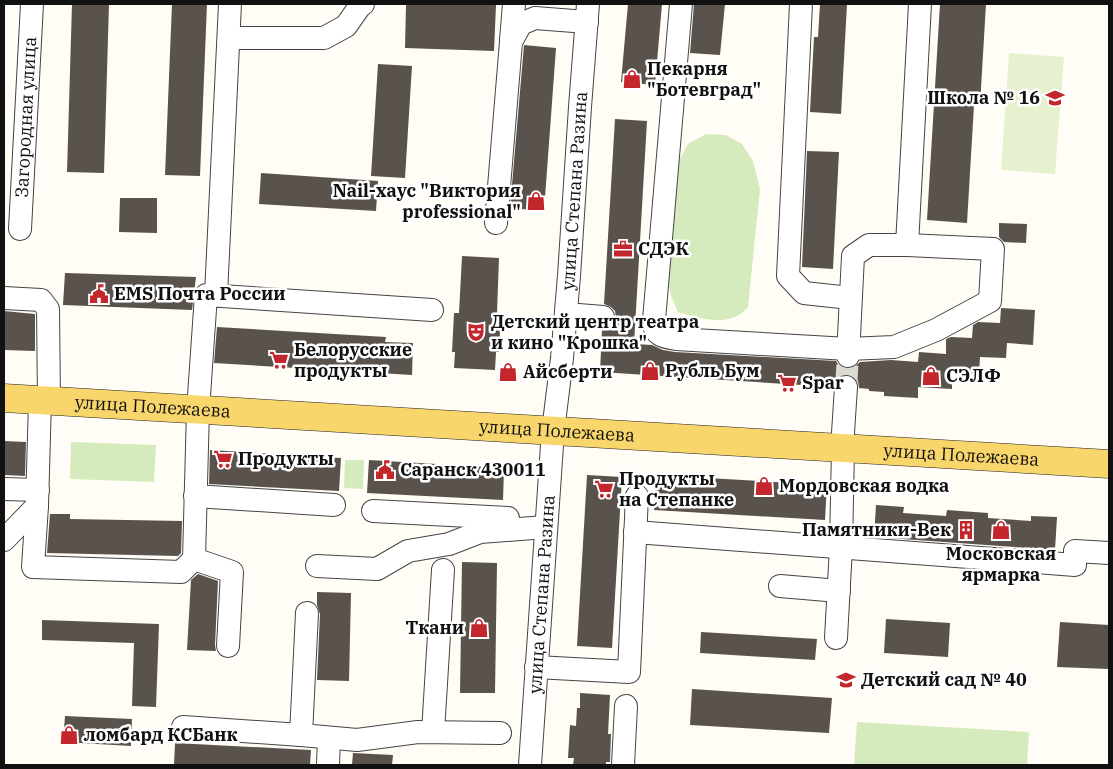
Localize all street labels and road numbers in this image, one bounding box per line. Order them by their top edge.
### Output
street label: Загородная улица [10,36,41,198]
street label: улица Степана Разина [556,90,592,291]
street label: улица Полежаева [74,390,231,423]
street label: улица Полежаева [478,414,636,447]
street label: улица Полежаева [883,439,1040,471]
street label: улица Степана Разина [523,494,560,695]

